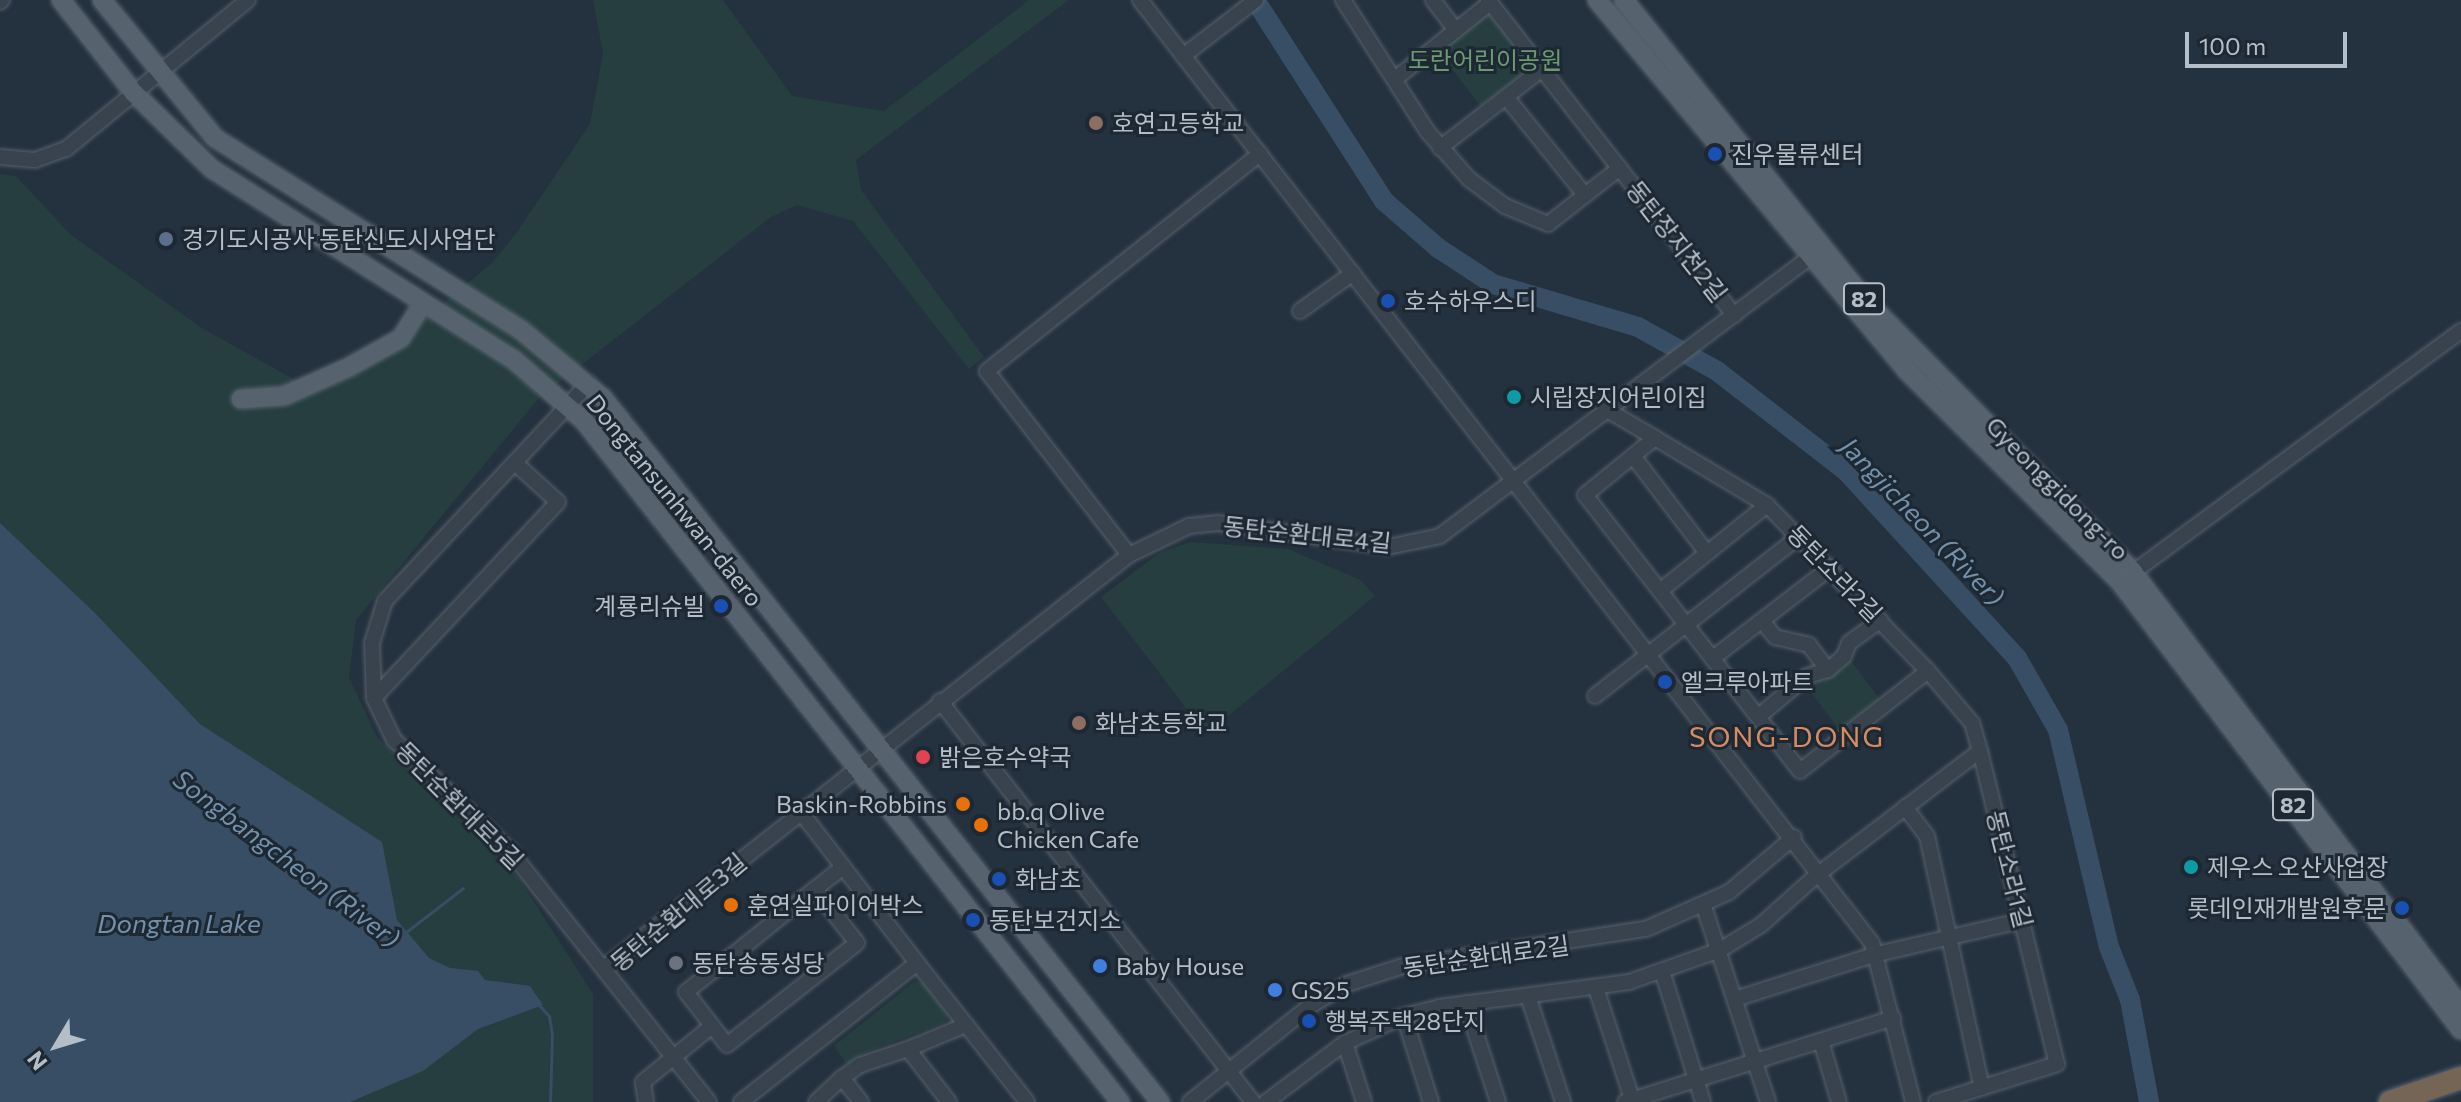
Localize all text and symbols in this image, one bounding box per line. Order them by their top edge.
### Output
scale bar [2189,16,2351,66]
text: 100 m [2199,31,2266,60]
park label: 도란어린이공원 [1408,46,1562,74]
place label: 호연고등학교 [1112,109,1244,137]
marker: 호연고등학교 [1087,114,1105,132]
place label: 진우물류센터 [1731,140,1863,168]
marker: 진우물류센터 [1706,145,1724,163]
street label: 동탄장지천2길 [1621,175,1733,307]
place label: 경기도시공사 동탄신도시사업단 [182,225,496,253]
marker: 경기도시공사 동탄신도시사업단 [157,230,175,248]
road number: 82 [1842,281,1886,317]
place label: 호수하우스디 [1404,287,1536,315]
marker: 호수하우스디 [1379,292,1397,310]
place label: 시립장지어린이집 [1530,383,1707,411]
street label: Dongtansunhwan-daero [581,388,769,612]
marker: 시립장지어린이집 [1505,388,1523,406]
street label: Gyeonggidong-ro [1981,411,2135,565]
water label: Jangjicheon (River) [1835,430,2011,612]
street label: 동탄순환대로4길 [1221,511,1393,557]
street label: 동탄소라2길 [1782,519,1888,627]
place label: 계룡리슈빌 [595,592,705,620]
marker: 계룡리슈빌 [712,597,730,615]
place label: 엘크루아파트 [1681,668,1813,696]
marker: 엘크루아파트 [1656,673,1674,691]
place label: 화남초등학교 [1095,709,1227,737]
marker: 화남초등학교 [1070,714,1088,732]
district label: SONG-DONG [1689,719,1885,753]
street label: 동탄순환대로5길 [390,735,530,875]
place label: 밝은호수약국 [939,743,1071,771]
marker: 밝은호수약국 [914,748,932,766]
water label: Songbangcheon (River) [168,763,406,953]
road number: 82 [2271,787,2315,823]
place label: Baskin-Robbins [776,790,947,818]
marker: Baskin-Robbins [954,795,972,813]
place label: bb.q Olive Chicken Cafe [997,797,1139,853]
street label: 동탄소라1길 [1981,807,2039,931]
marker: bb.q Olive Chicken Cafe [972,816,990,834]
street label: 동탄순환대로3길 [604,847,752,977]
place label: 제우스 오산사업장 [2207,853,2388,881]
marker: 제우스 오산사업장 [2182,858,2200,876]
place label: 화남초 [1015,865,1081,893]
marker: 화남초 [990,870,1008,888]
place label: 훈연실파이어박스 [747,891,924,919]
place label: 롯데인재개발원후문 [2187,894,2386,922]
marker: 훈연실파이어박스 [722,896,740,914]
marker: 롯데인재개발원후문 [2393,899,2411,917]
place label: 동탄보건지소 [989,906,1121,934]
water label: Dongtan Lake [97,907,261,939]
marker: 동탄보건지소 [964,911,982,929]
street label: 동탄순환대로2길 [1401,930,1571,982]
place label: 동탄송동성당 [692,949,824,977]
place label: Baby House [1116,952,1244,980]
marker: 동탄송동성당 [667,954,685,972]
marker: Baby House [1091,957,1109,975]
place label: GS25 [1291,976,1350,1004]
marker: GS25 [1266,981,1284,999]
north arrow [16,1006,96,1086]
place label: 행복주택28단지 [1325,1007,1485,1035]
marker: 행복주택28단지 [1300,1012,1318,1030]
text: N [21,1046,52,1076]

